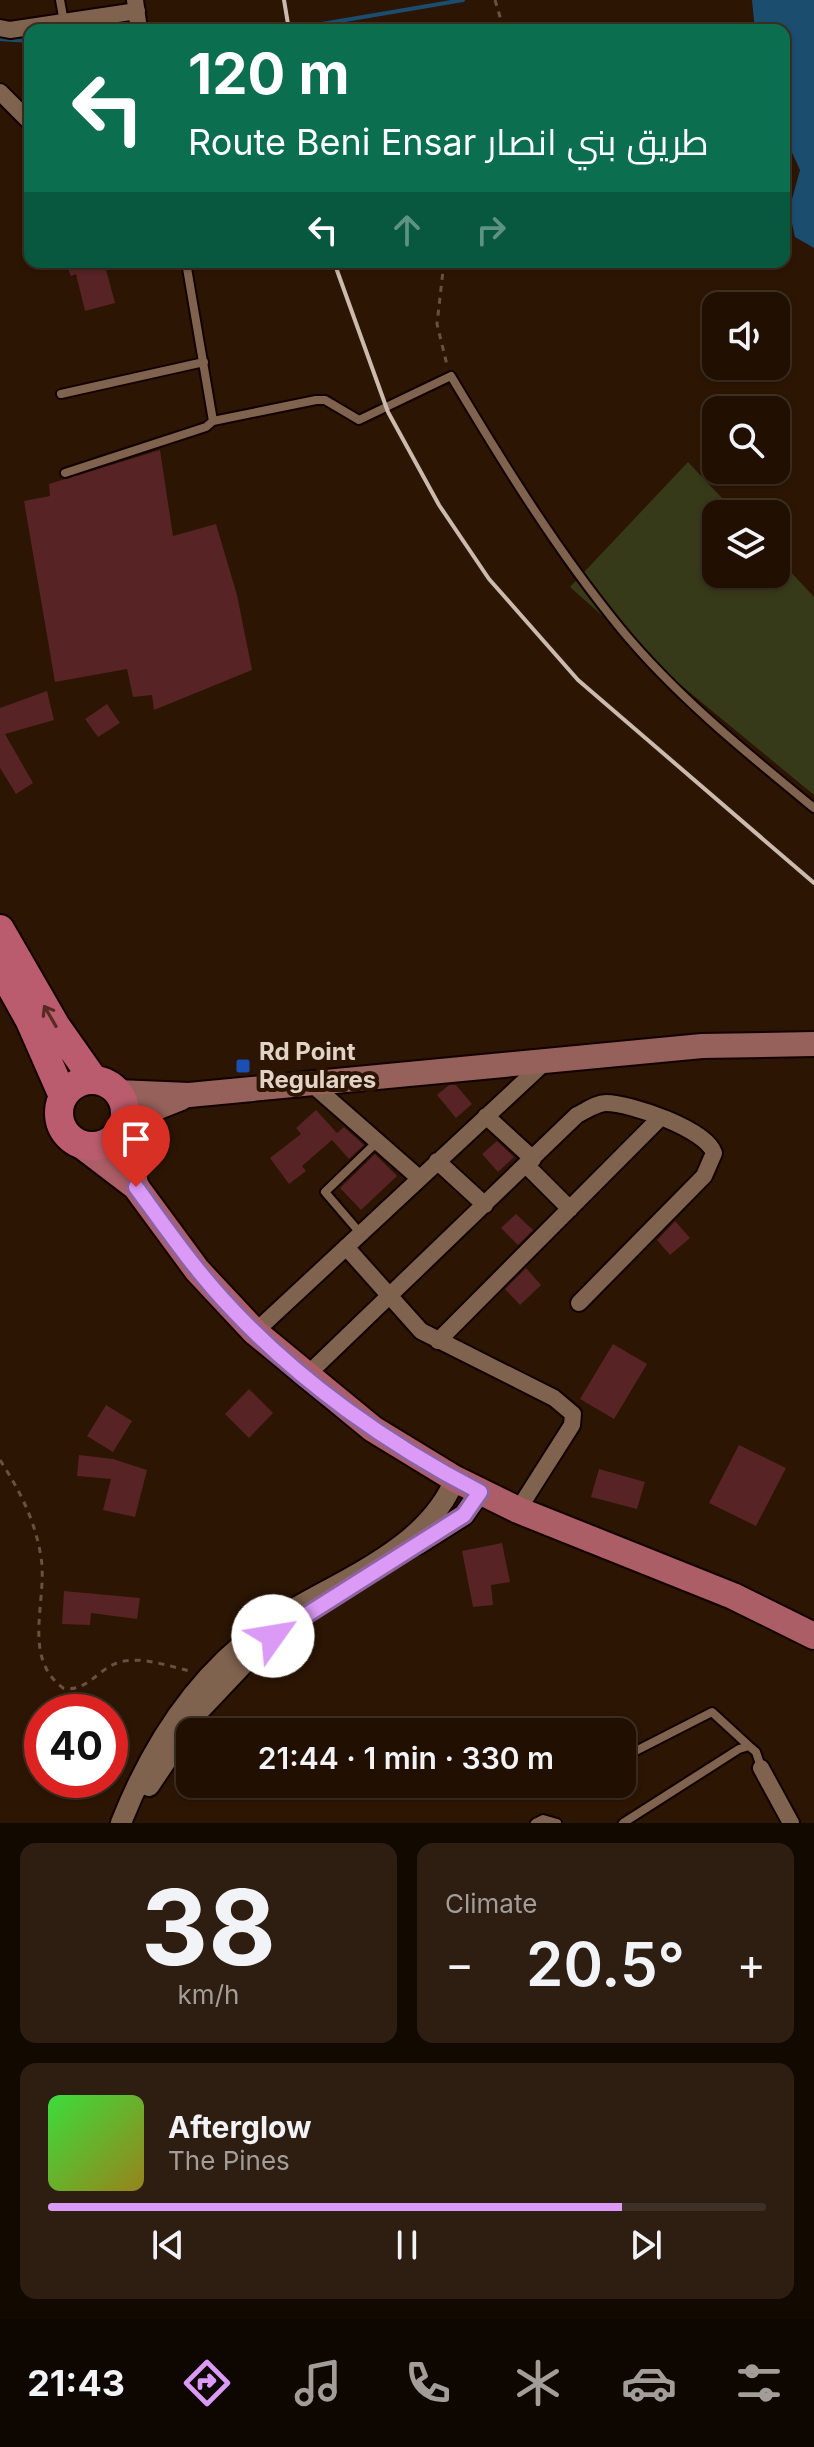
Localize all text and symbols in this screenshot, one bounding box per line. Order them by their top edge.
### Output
text: 120 m [188,40,350,108]
icon: left [56,56,160,160]
text: Route Beni Ensar طريق بني انصار [188,120,709,164]
icon: left [301,208,345,252]
icon: ahead [385,208,429,252]
icon: right [469,208,513,252]
map controls [702,292,790,588]
button: sound [702,292,790,380]
button: search [702,396,790,484]
button: layers [702,500,790,588]
one-way arrow [42,1005,58,1028]
place label: Rd Point Regulares [259,1037,376,1094]
marker: Rd Point Regulares [234,1057,252,1075]
pin [102,1105,170,1187]
icon: arrive [114,1117,158,1161]
position arrow [231,1594,315,1678]
speed limit sign: 40 [24,1694,128,1798]
text: 21:44 · 1 min · 330 m [258,1740,554,1776]
text: 38 [141,1864,276,1990]
text: Climate [445,1888,537,1919]
text: 20.5° [526,1928,685,2000]
text: − [445,1937,474,1991]
text: + [737,1937,766,1991]
text: km/h [178,1979,239,2010]
text: Afterglow [168,2109,312,2145]
text: The Pines [168,2145,290,2176]
icon: previous [146,2223,190,2267]
icon: pause [385,2223,429,2267]
icon: next [624,2223,668,2267]
icon: directions [179,2355,235,2411]
icon: music [290,2355,346,2411]
icon: phone [400,2355,456,2411]
icon: climate [510,2355,566,2411]
icon: car [621,2355,677,2411]
icon: filters [731,2355,787,2411]
text: 21:43 [27,2361,125,2405]

